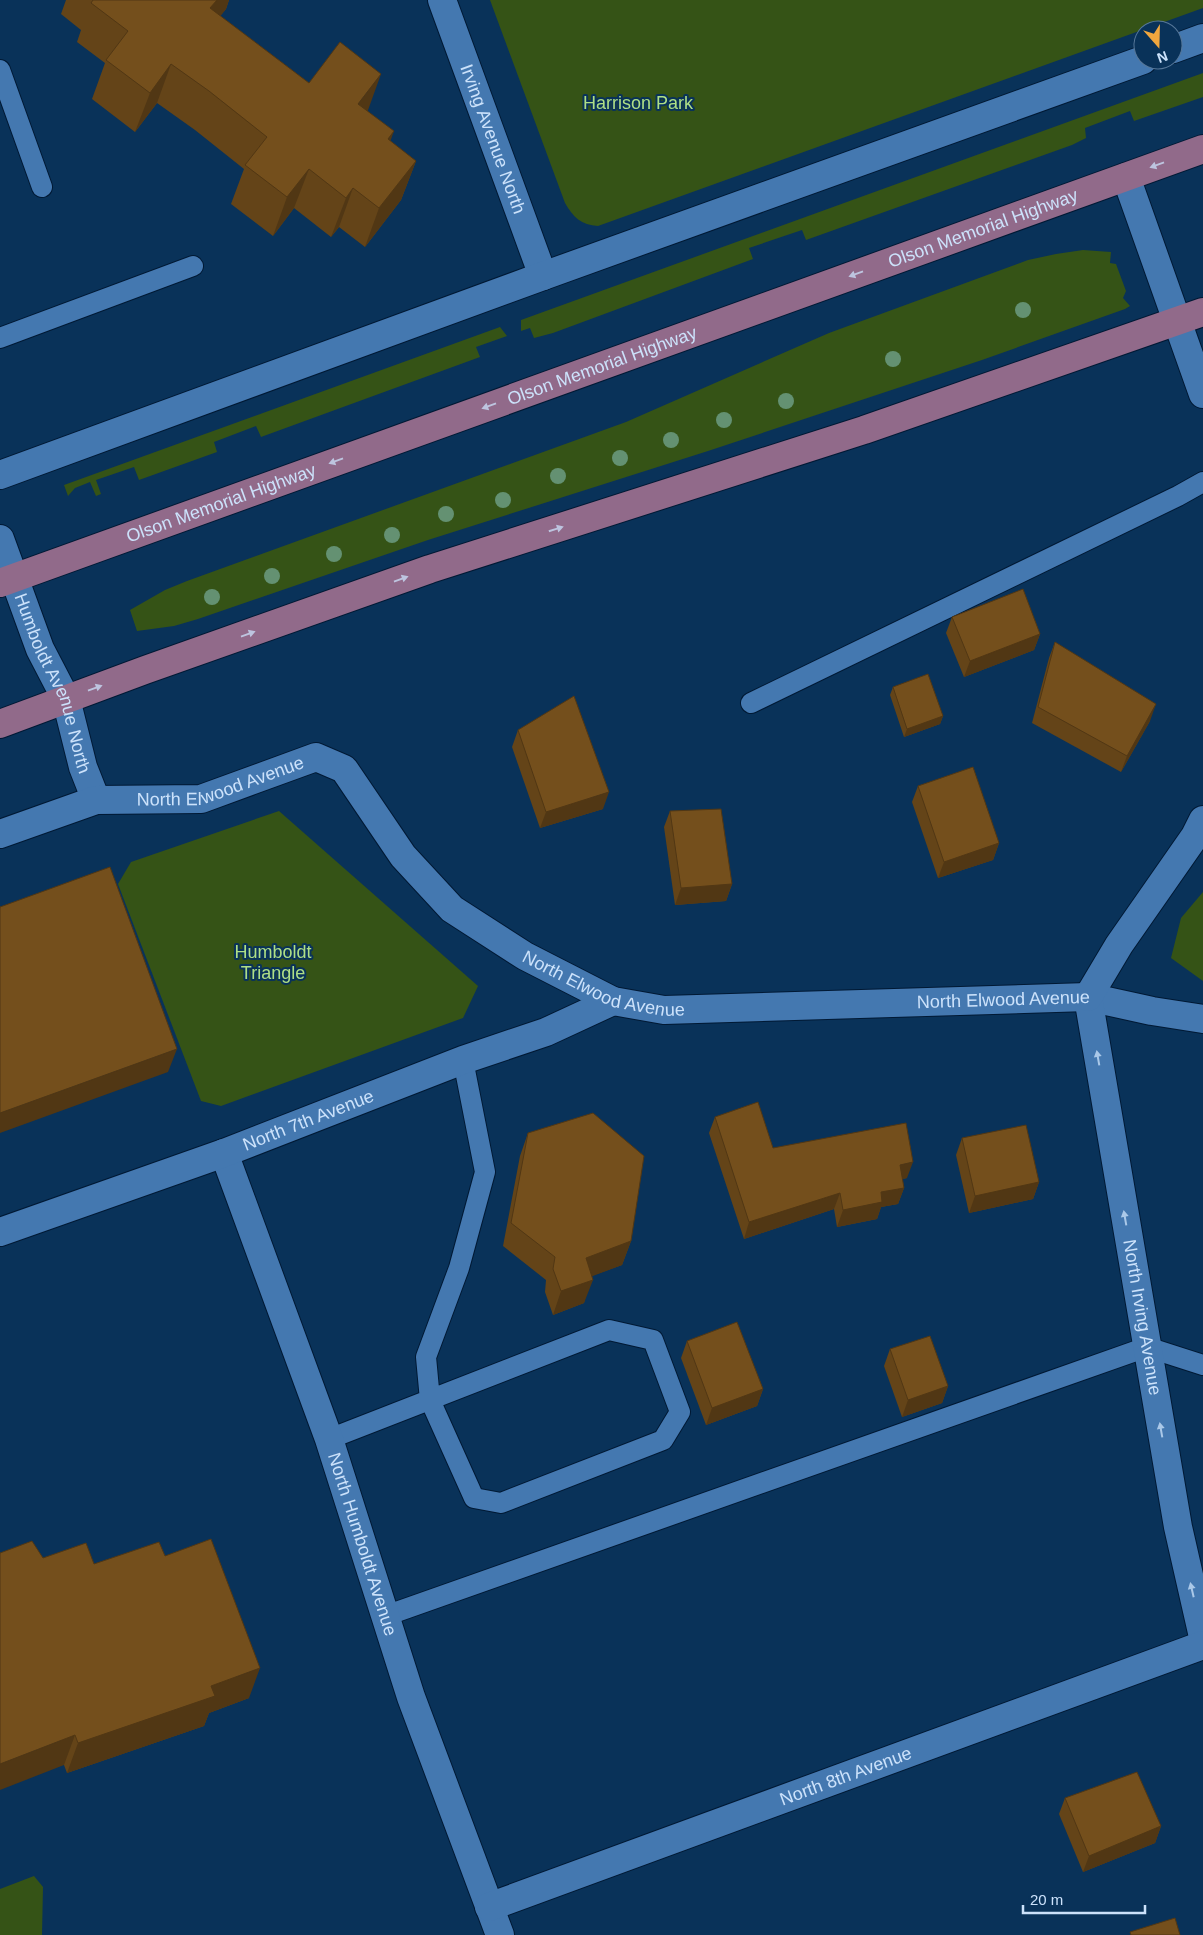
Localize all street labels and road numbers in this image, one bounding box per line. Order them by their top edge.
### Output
street label: Irving Avenue North [456,61,529,217]
street label: Olson Memorial Highway [885,185,1081,272]
street label: Olson Memorial Highway [504,322,700,409]
street label: Olson Memorial Highway [124,460,319,547]
street label: Humboldt Avenue North [11,591,94,776]
street label: North Elwood Avenue [137,752,306,810]
street label: North Elwood Avenue [519,947,685,1020]
street label: North Elwood Avenue [917,987,1090,1012]
street label: North 7th Avenue [240,1086,377,1155]
street label: North Irving Avenue [1119,1238,1165,1397]
street label: North Humboldt Avenue [324,1450,401,1638]
street label: North 8th Avenue [777,1743,914,1809]

